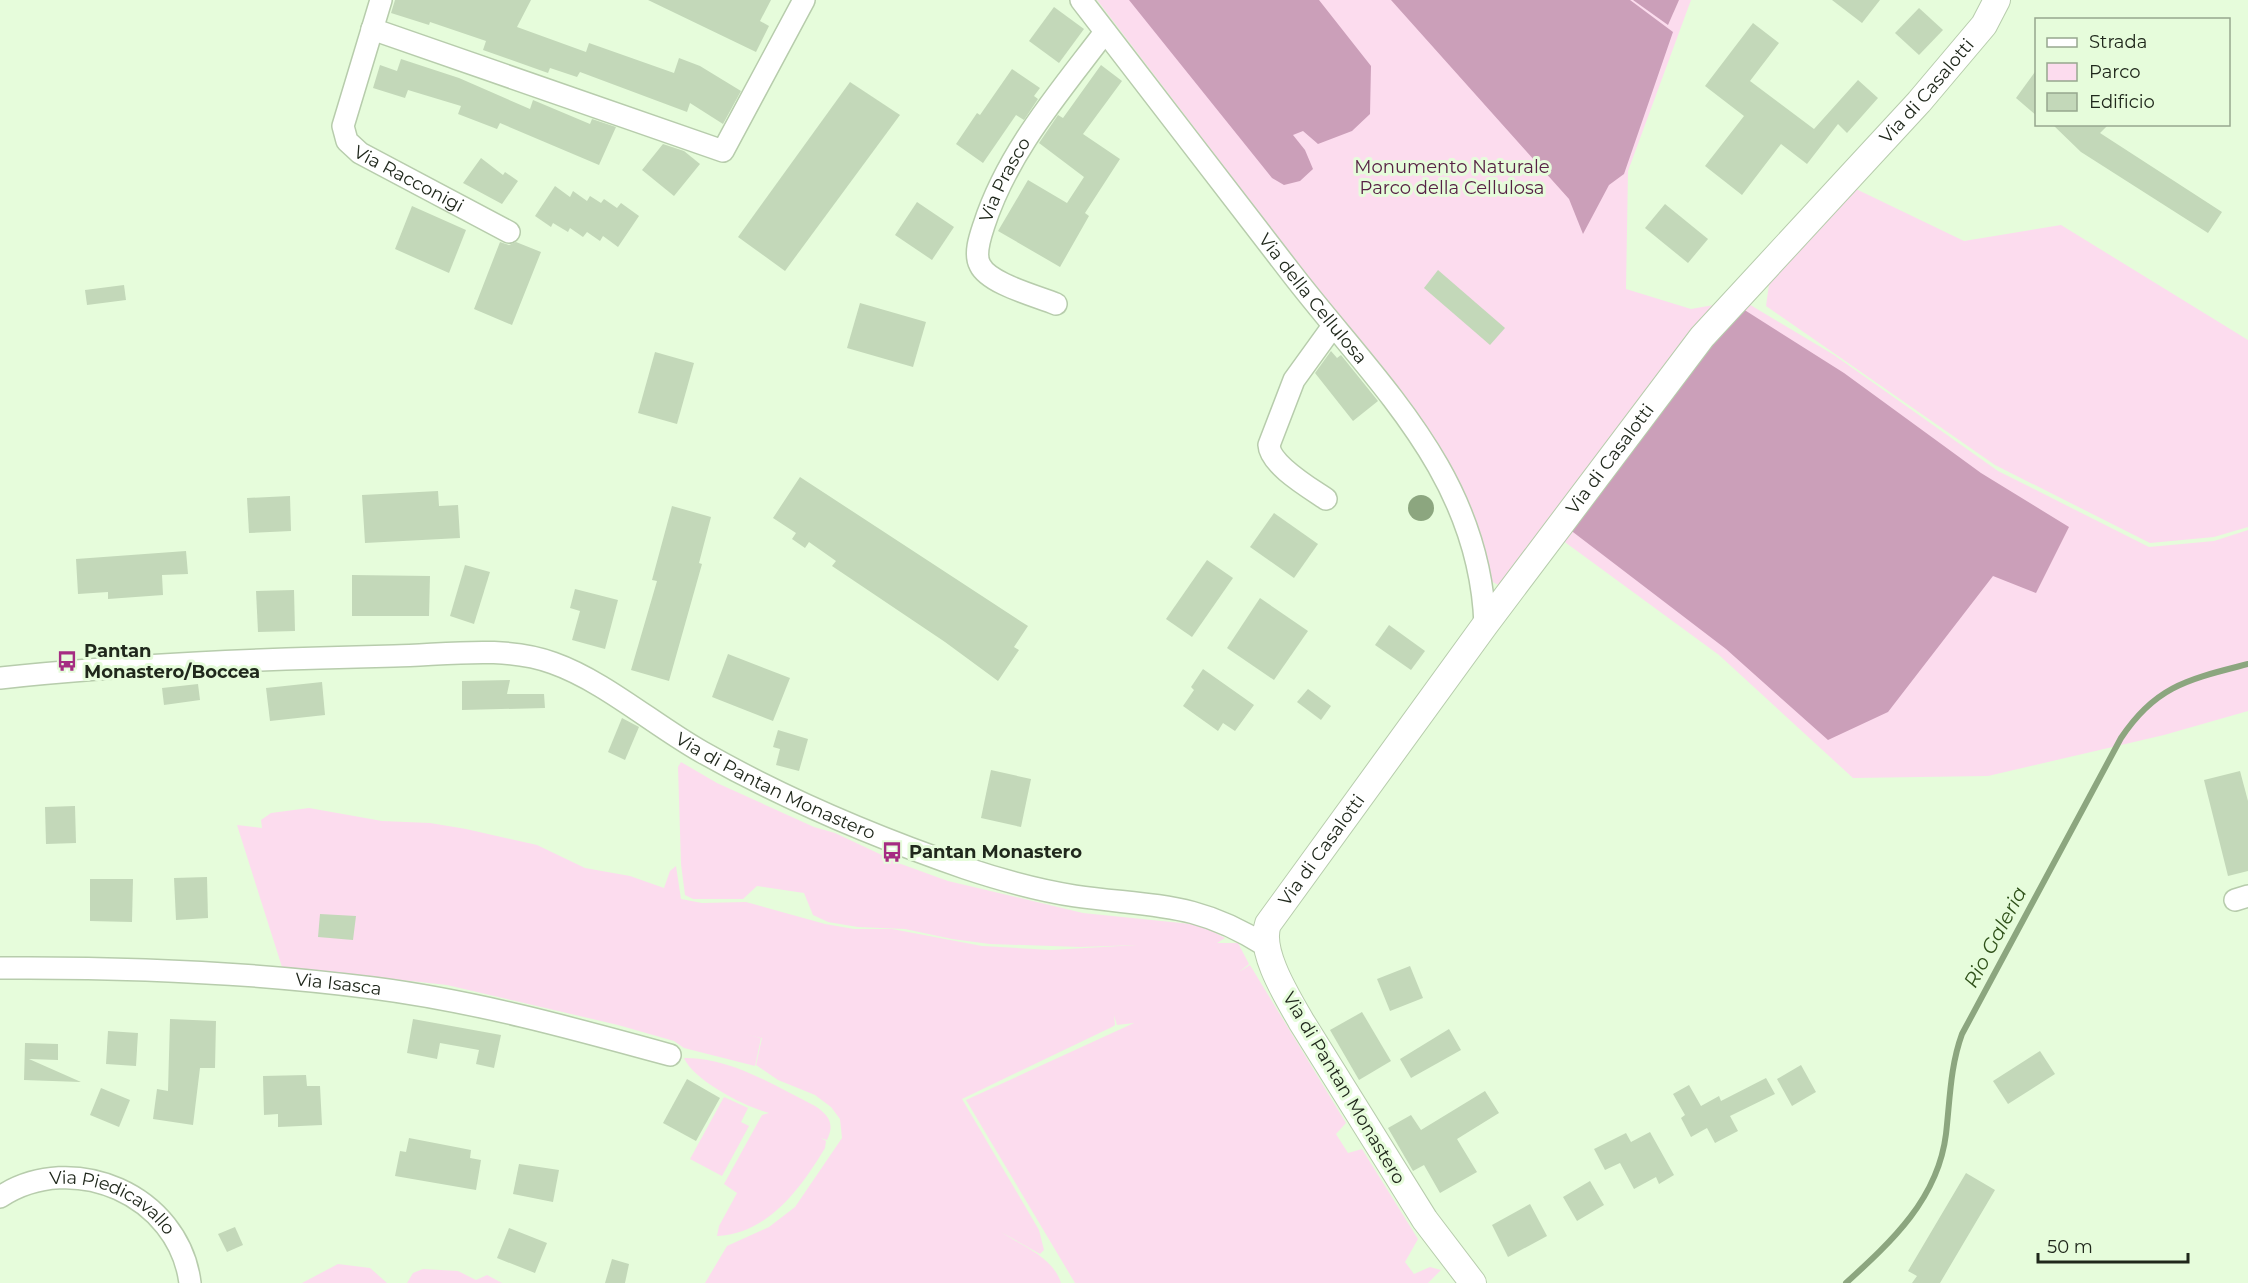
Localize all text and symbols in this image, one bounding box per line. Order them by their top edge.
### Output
legend [2035,18,2230,126]
text: Strada [2089,31,2147,53]
street label: Via di Casalotti [1875,34,1979,148]
text: Parco [2089,61,2141,83]
text: Edificio [2089,91,2155,113]
street label: Via Prasco [975,133,1035,225]
street label: Via Racconigi [350,141,468,217]
park label: Monumento Naturale Parco della Cellulosa [1354,156,1550,199]
street label: Via della Cellulosa [1254,229,1372,368]
street label: Via di Casalotti [1562,400,1659,518]
place label: Pantan Monastero/Boccea [84,640,260,683]
bus stop icon: Pantan Monastero/Boccea [55,649,79,673]
street label: Via di Pantan Monastero [671,728,879,845]
street label: Via di Casalotti [1274,790,1369,910]
bus stop icon: Pantan Monastero [880,840,904,864]
place label: Pantan Monastero [909,841,1082,863]
water label: Rio Galeria [1958,882,2032,992]
street label: Via Isasca [294,968,383,1000]
street label: Via di Pantan Monastero [1278,988,1410,1188]
street label: Via Piedicavallo [49,1167,180,1239]
scale bar [2038,1226,2188,1264]
text: 50 m [2047,1236,2093,1258]

